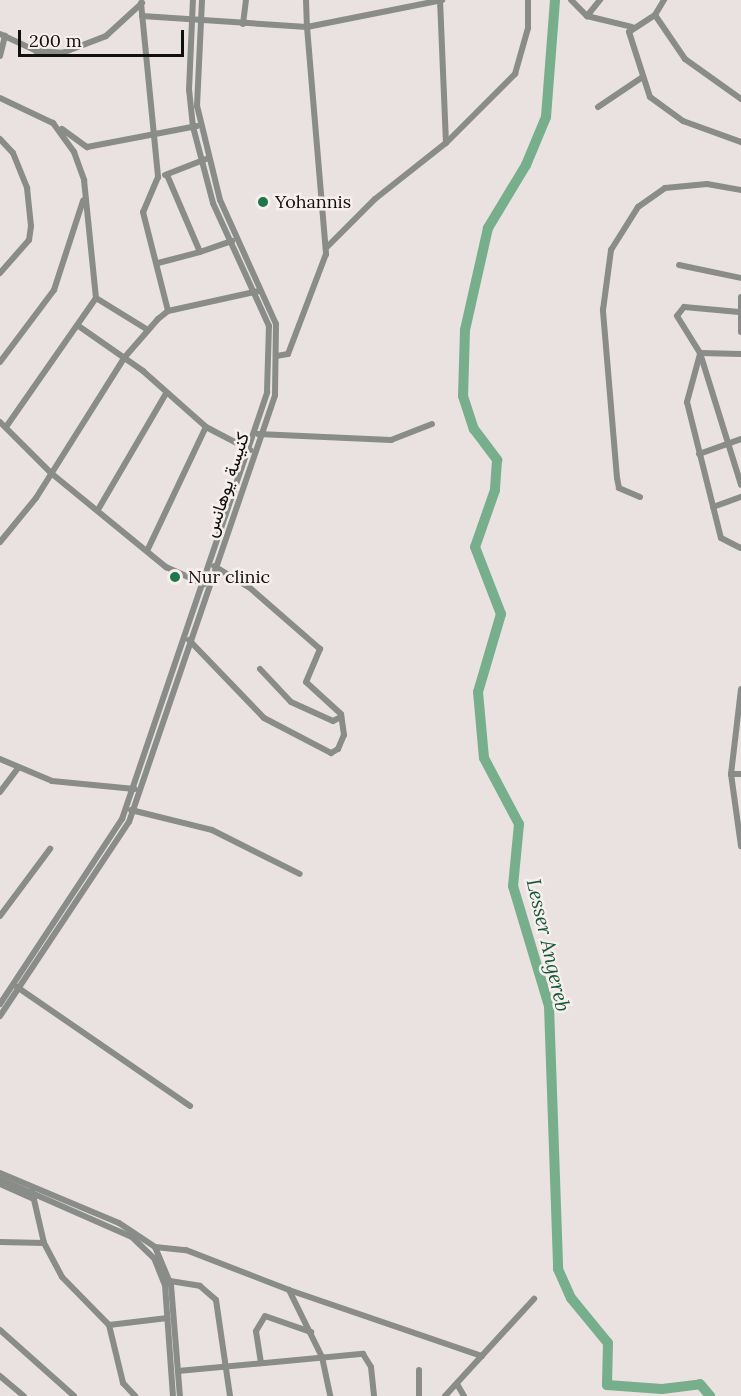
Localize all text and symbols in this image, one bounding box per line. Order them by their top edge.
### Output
scale bar [21,18,188,56]
text: 200 m [29,29,82,52]
place label: Yohannis [275,191,351,213]
marker: Yohannis [256,195,270,209]
street label: كنيسة يوهانس [200,430,254,540]
place label: Nur clinic [188,566,270,588]
marker: Nur clinic [166,568,184,586]
water label: Lesser Angereb [522,876,576,1014]

